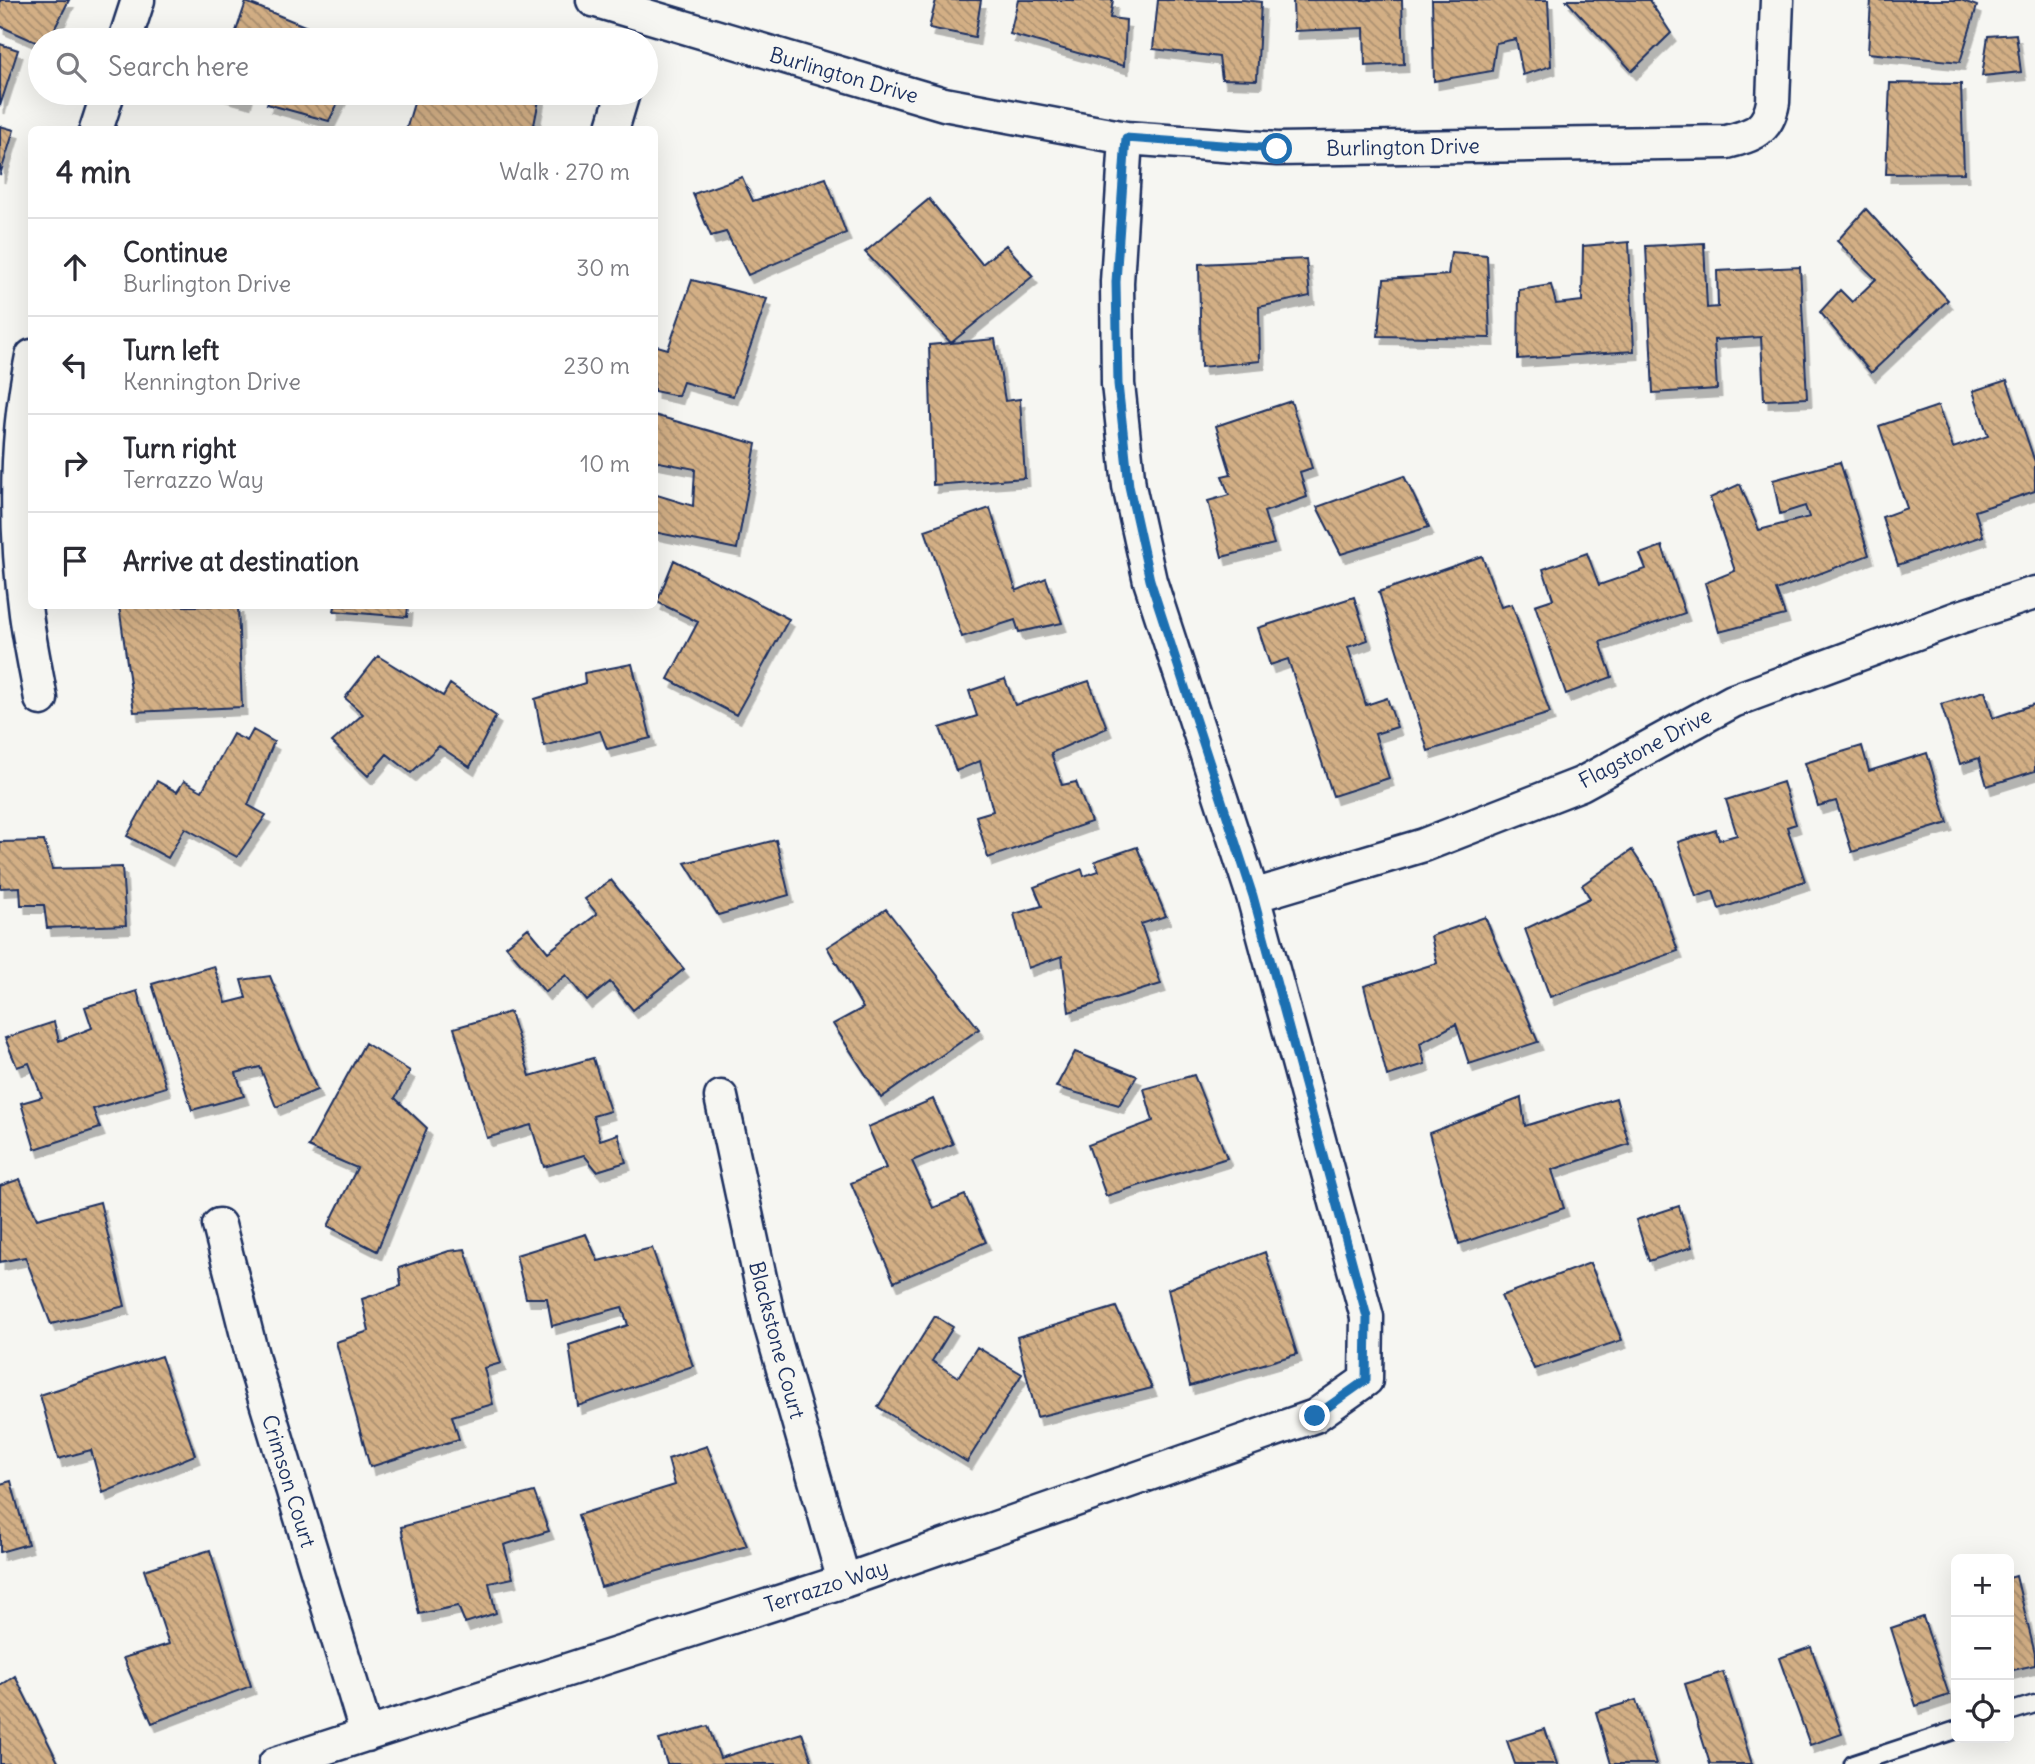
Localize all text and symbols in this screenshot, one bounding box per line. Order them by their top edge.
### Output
search box [28,28,658,105]
street label: Burlington Drive [766,41,922,109]
icon: search [52,48,90,86]
text: Search here [108,50,249,83]
street label: Burlington Drive [1326,132,1480,162]
route start [1261,133,1292,164]
text: 4 min [56,153,131,191]
text: Walk · 270 m [499,157,630,186]
text: Continue [123,236,228,269]
icon: ahead [56,248,94,286]
text: 30 m [576,253,630,282]
text: Burlington Drive [123,269,291,298]
text: Turn left [123,334,219,367]
icon: left [56,346,94,384]
text: 230 m [564,351,630,380]
text: Kennington Drive [123,367,301,396]
text: Turn right [123,432,236,465]
icon: right [56,444,94,482]
text: 10 m [580,449,630,478]
text: Terrazzo Way [123,465,264,494]
icon: arrive [56,542,94,580]
text: Arrive at destination [123,545,359,578]
street label: Flagstone Drive [1574,702,1716,794]
street label: Blackstone Court [743,1258,811,1422]
route end [1299,1400,1330,1431]
street label: Crimson Court [256,1411,322,1551]
street label: Terrazzo Way [761,1553,891,1619]
map controls [1951,1554,2014,1743]
button: + [1951,1554,2014,1617]
button: − [1951,1617,2014,1680]
button: locate [1951,1680,2014,1743]

